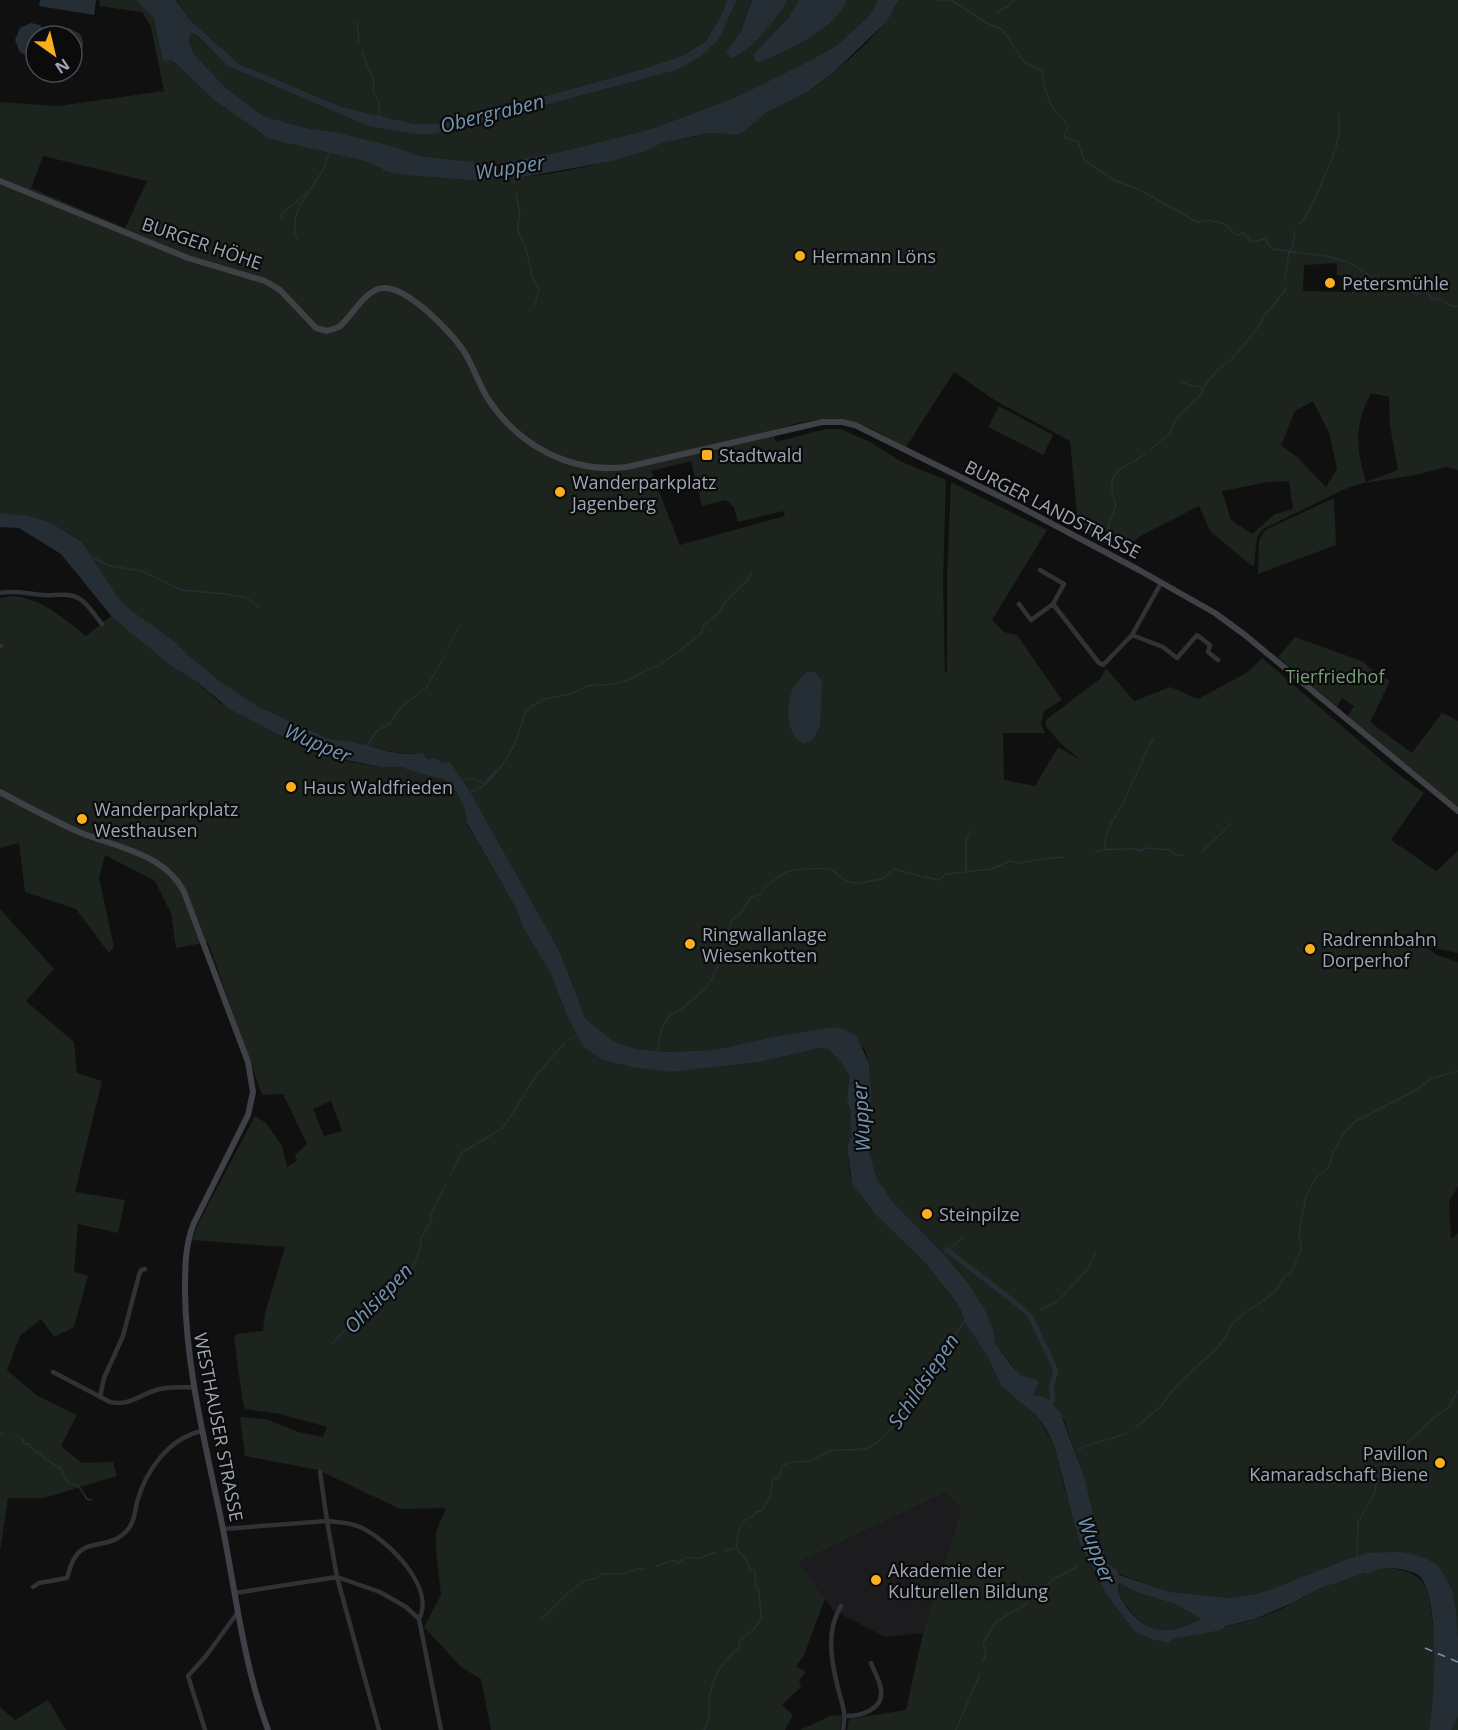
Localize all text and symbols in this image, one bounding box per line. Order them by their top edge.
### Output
north arrow [24,24,84,84]
text: N [51,54,74,79]
water label: Obergraben [437,87,547,139]
water label: Wupper [474,148,548,186]
street label: BURGER HÖHE [139,211,265,275]
place label: Hermann Löns [812,244,936,268]
marker: Hermann Löns [793,249,807,263]
place label: Petersmühle [1342,271,1449,295]
marker: Petersmühle [1323,276,1337,290]
place label: Stadtwald [719,443,802,467]
marker: Stadtwald [700,448,714,462]
street label: BURGER LANDSTRASSE [961,454,1145,564]
place label: Wanderparkplatz Jagenberg [570,470,716,515]
marker: Wanderparkplatz Jagenberg [553,485,567,499]
park label: Tierfriedhof [1286,664,1385,688]
water label: Wupper [281,717,356,769]
place label: Haus Waldfrieden [303,775,453,799]
marker: Haus Waldfrieden [284,780,298,794]
place label: Wanderparkplatz Westhausen [94,797,238,842]
marker: Wanderparkplatz Westhausen [75,812,89,826]
place label: Ringwallanlage Wiesenkotten [702,922,827,967]
place label: Radrennbahn Dorperhof [1322,927,1437,972]
marker: Ringwallanlage Wiesenkotten [683,937,697,951]
marker: Radrennbahn Dorperhof [1303,942,1317,956]
water label: Wupper [846,1080,876,1152]
place label: Steinpilze [939,1202,1020,1226]
marker: Steinpilze [920,1207,934,1221]
water label: Ohlsiepen [338,1257,418,1339]
water label: Schildsiepen [881,1328,965,1434]
street label: WESTHAUSER STRASSE [189,1331,249,1523]
place label: Pavillon Kamaradschaft Biene [1249,1441,1428,1486]
marker: Pavillon Kamaradschaft Biene [1433,1456,1447,1470]
water label: Wupper [1072,1513,1122,1588]
place label: Akademie der Kulturellen Bildung [888,1558,1048,1603]
marker: Akademie der Kulturellen Bildung [869,1573,883,1587]

